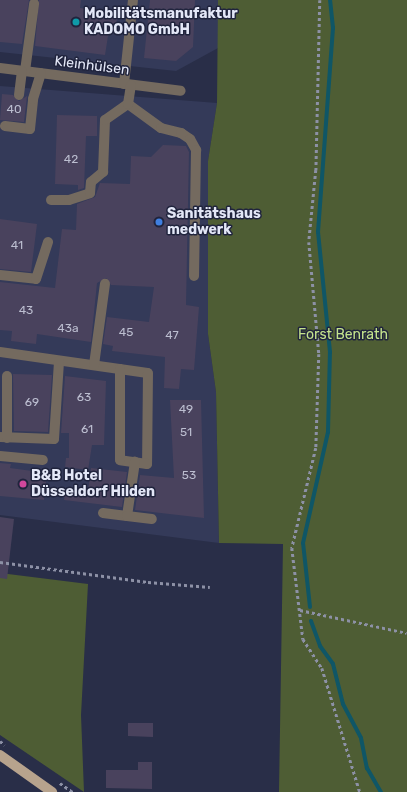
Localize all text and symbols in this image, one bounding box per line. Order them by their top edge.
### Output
place label: Mobilitätsmanufaktur KADOMO GmbH [84,6,237,38]
marker: Mobilitätsmanufaktur KADOMO GmbH [71,17,81,27]
street label: Kleinhülsen [54,53,130,79]
house number: 40 [6,103,22,117]
house number: 42 [64,153,78,167]
place label: Sanitätshaus medwerk [167,206,261,238]
marker: Sanitätshaus medwerk [154,217,164,227]
house number: 41 [11,239,23,253]
house number: 43 [19,304,33,318]
house number: 43a [57,322,79,336]
house number: 45 [119,326,133,340]
park label: Forst Benrath [298,327,388,343]
house number: 47 [165,329,179,343]
house number: 63 [77,391,91,405]
house number: 69 [25,396,39,410]
house number: 49 [179,403,193,417]
house number: 61 [81,423,93,437]
house number: 51 [180,426,192,440]
place label: B&B Hotel Düsseldorf Hilden [31,468,155,500]
house number: 53 [182,469,196,483]
marker: B&B Hotel Düsseldorf Hilden [18,479,28,489]

